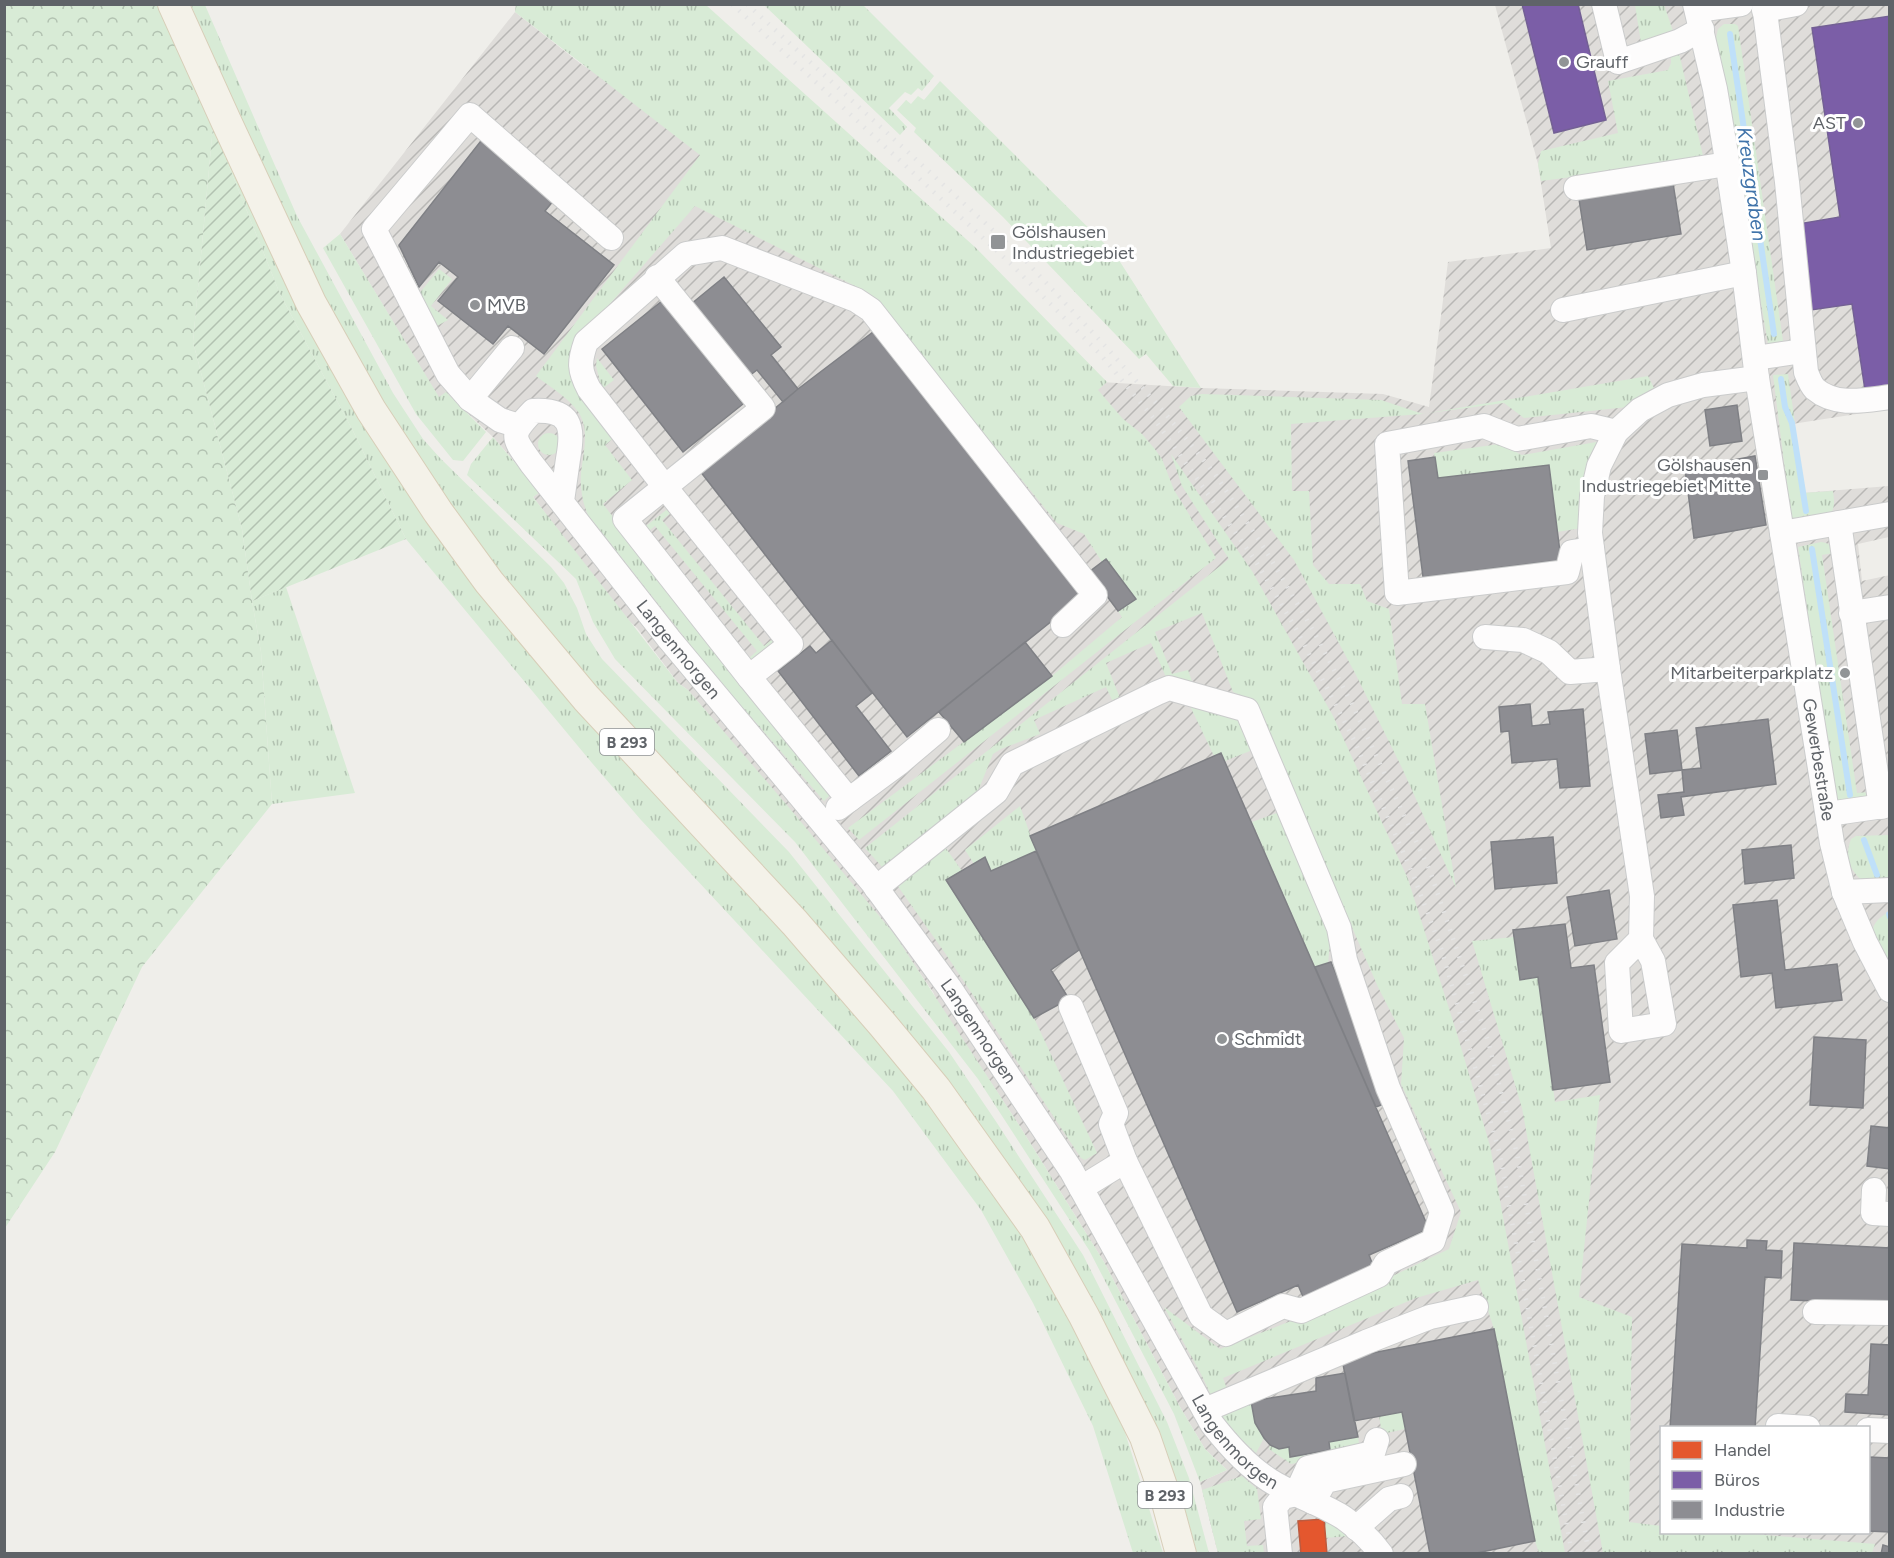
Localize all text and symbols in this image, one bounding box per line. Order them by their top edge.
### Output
place label: Grauff [1576,51,1629,73]
marker: Grauff [1557,55,1571,69]
place label: AST [1813,112,1846,134]
marker: AST [1851,116,1865,130]
water label: Kreuzgraben [1732,125,1772,243]
place label: Gölshausen Industriegebiet [1012,221,1135,264]
marker: Gölshausen Industriegebiet [989,233,1007,251]
place label: MVB [487,294,526,316]
marker: MVB [468,298,482,312]
place label: Gölshausen Industriegebiet Mitte [1581,454,1751,497]
marker: Gölshausen Industriegebiet Mitte [1756,468,1770,482]
street label: Langenmorgen [631,595,725,703]
place label: Mitarbeiterparkplatz [1670,662,1833,684]
marker: Mitarbeiterparkplatz [1838,666,1852,680]
street label: Gewerbestraße [1798,697,1839,823]
road number: B 293 [600,729,654,755]
street label: Langenmorgen [936,974,1021,1088]
place label: Schmidt [1234,1028,1302,1050]
marker: Schmidt [1215,1032,1229,1046]
street label: Langenmorgen [1187,1391,1282,1494]
legend [1660,1426,1870,1534]
text: Handel [1714,1439,1771,1461]
text: Büros [1714,1469,1760,1491]
road number: B 293 [1138,1482,1192,1508]
text: Industrie [1714,1499,1785,1521]

